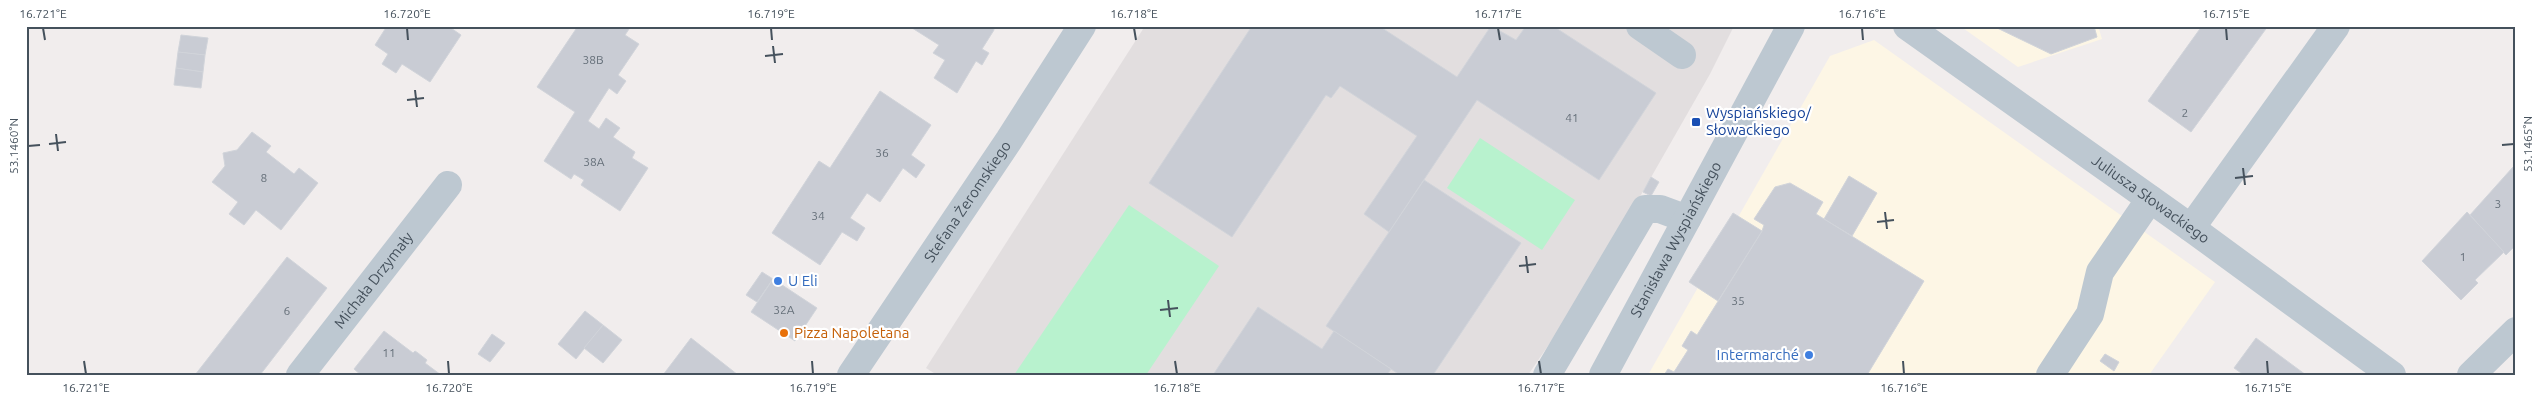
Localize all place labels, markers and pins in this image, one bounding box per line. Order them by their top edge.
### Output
place label: Wyspiańskiego/ Słowackiego [1706,104,1812,138]
marker: Wyspiańskiego/ Słowackiego [1690,116,1702,128]
place label: U Eli [788,272,818,289]
marker: U Eli [772,275,784,287]
place label: Pizza Napoletana [794,324,910,341]
marker: Pizza Napoletana [778,327,790,339]
place label: Intermarché [1717,346,1799,363]
marker: Intermarché [1803,349,1815,361]

